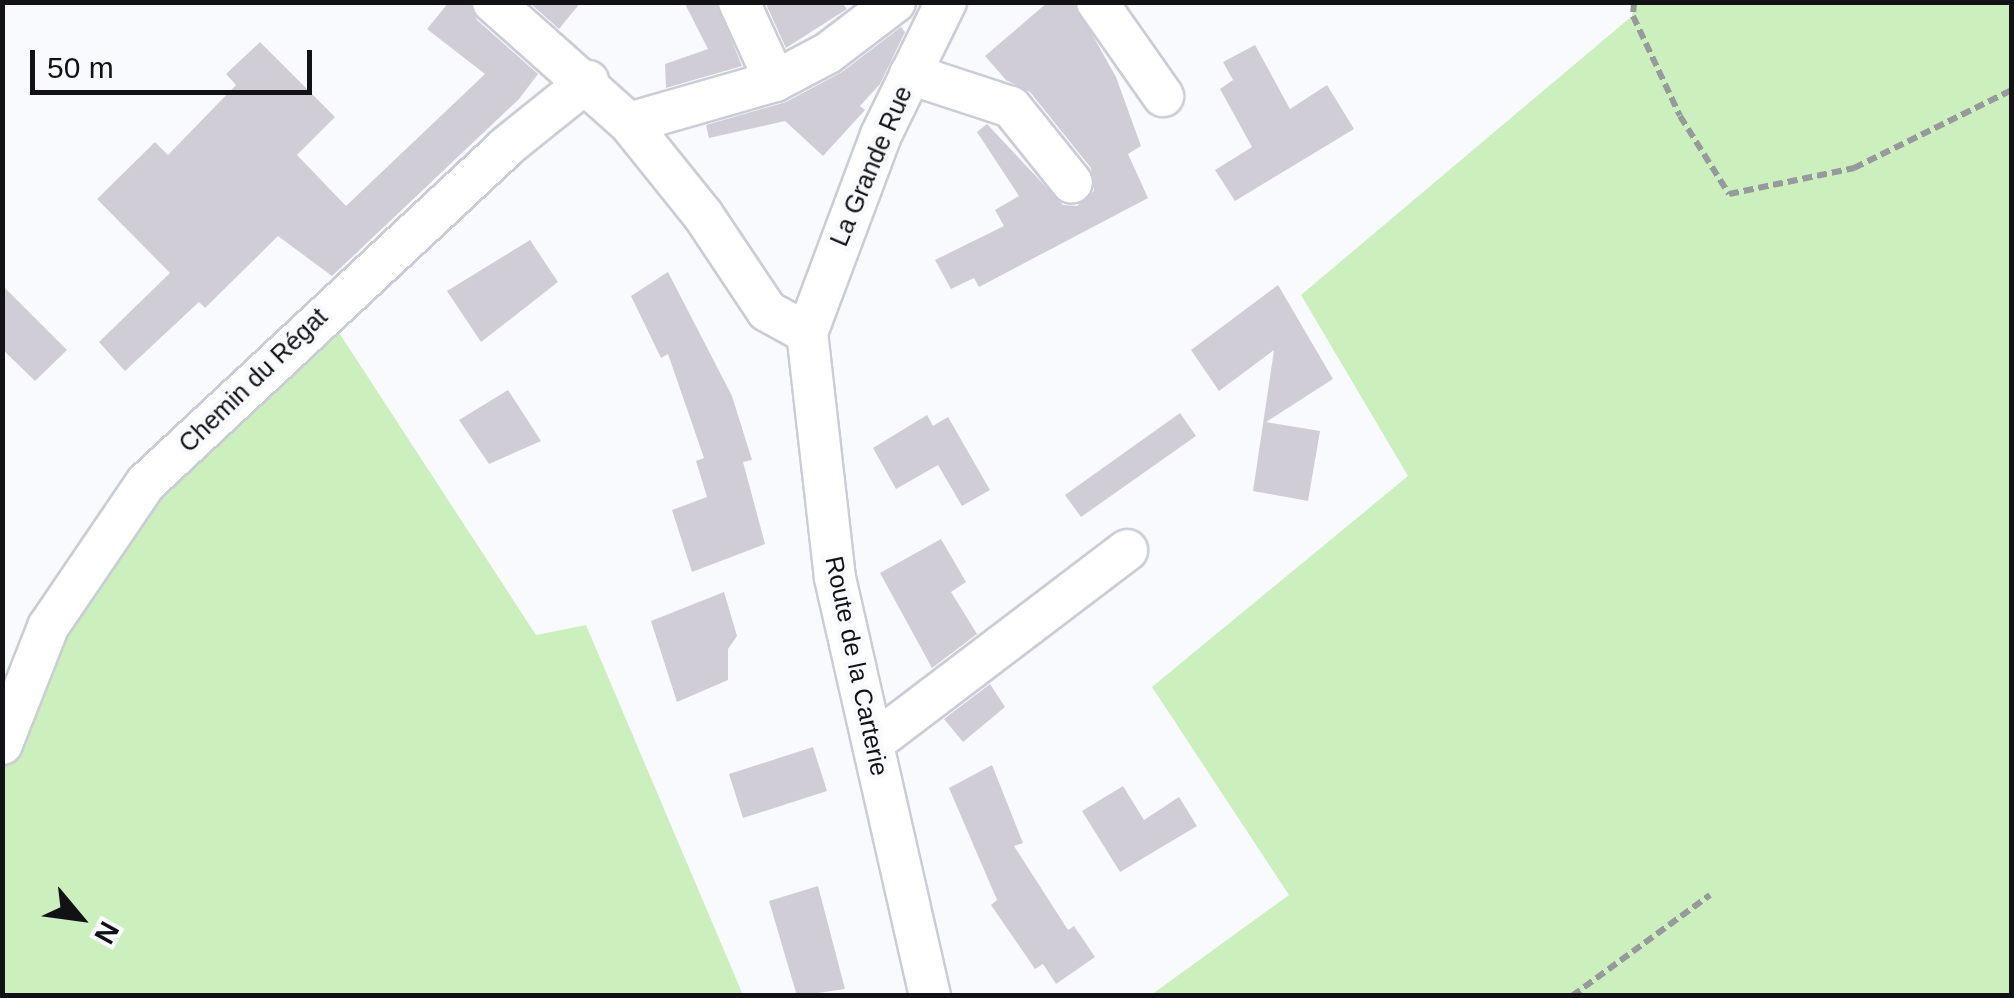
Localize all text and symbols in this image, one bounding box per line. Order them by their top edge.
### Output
scale bar [35,30,318,92]
text: 50 m [47,51,114,84]
street label: La Grande Rue [824,81,918,251]
street label: Chemin du Régat [173,302,333,458]
street label: Route de la Carterie [819,553,895,779]
north arrow [30,868,130,968]
text: N [88,916,125,949]

